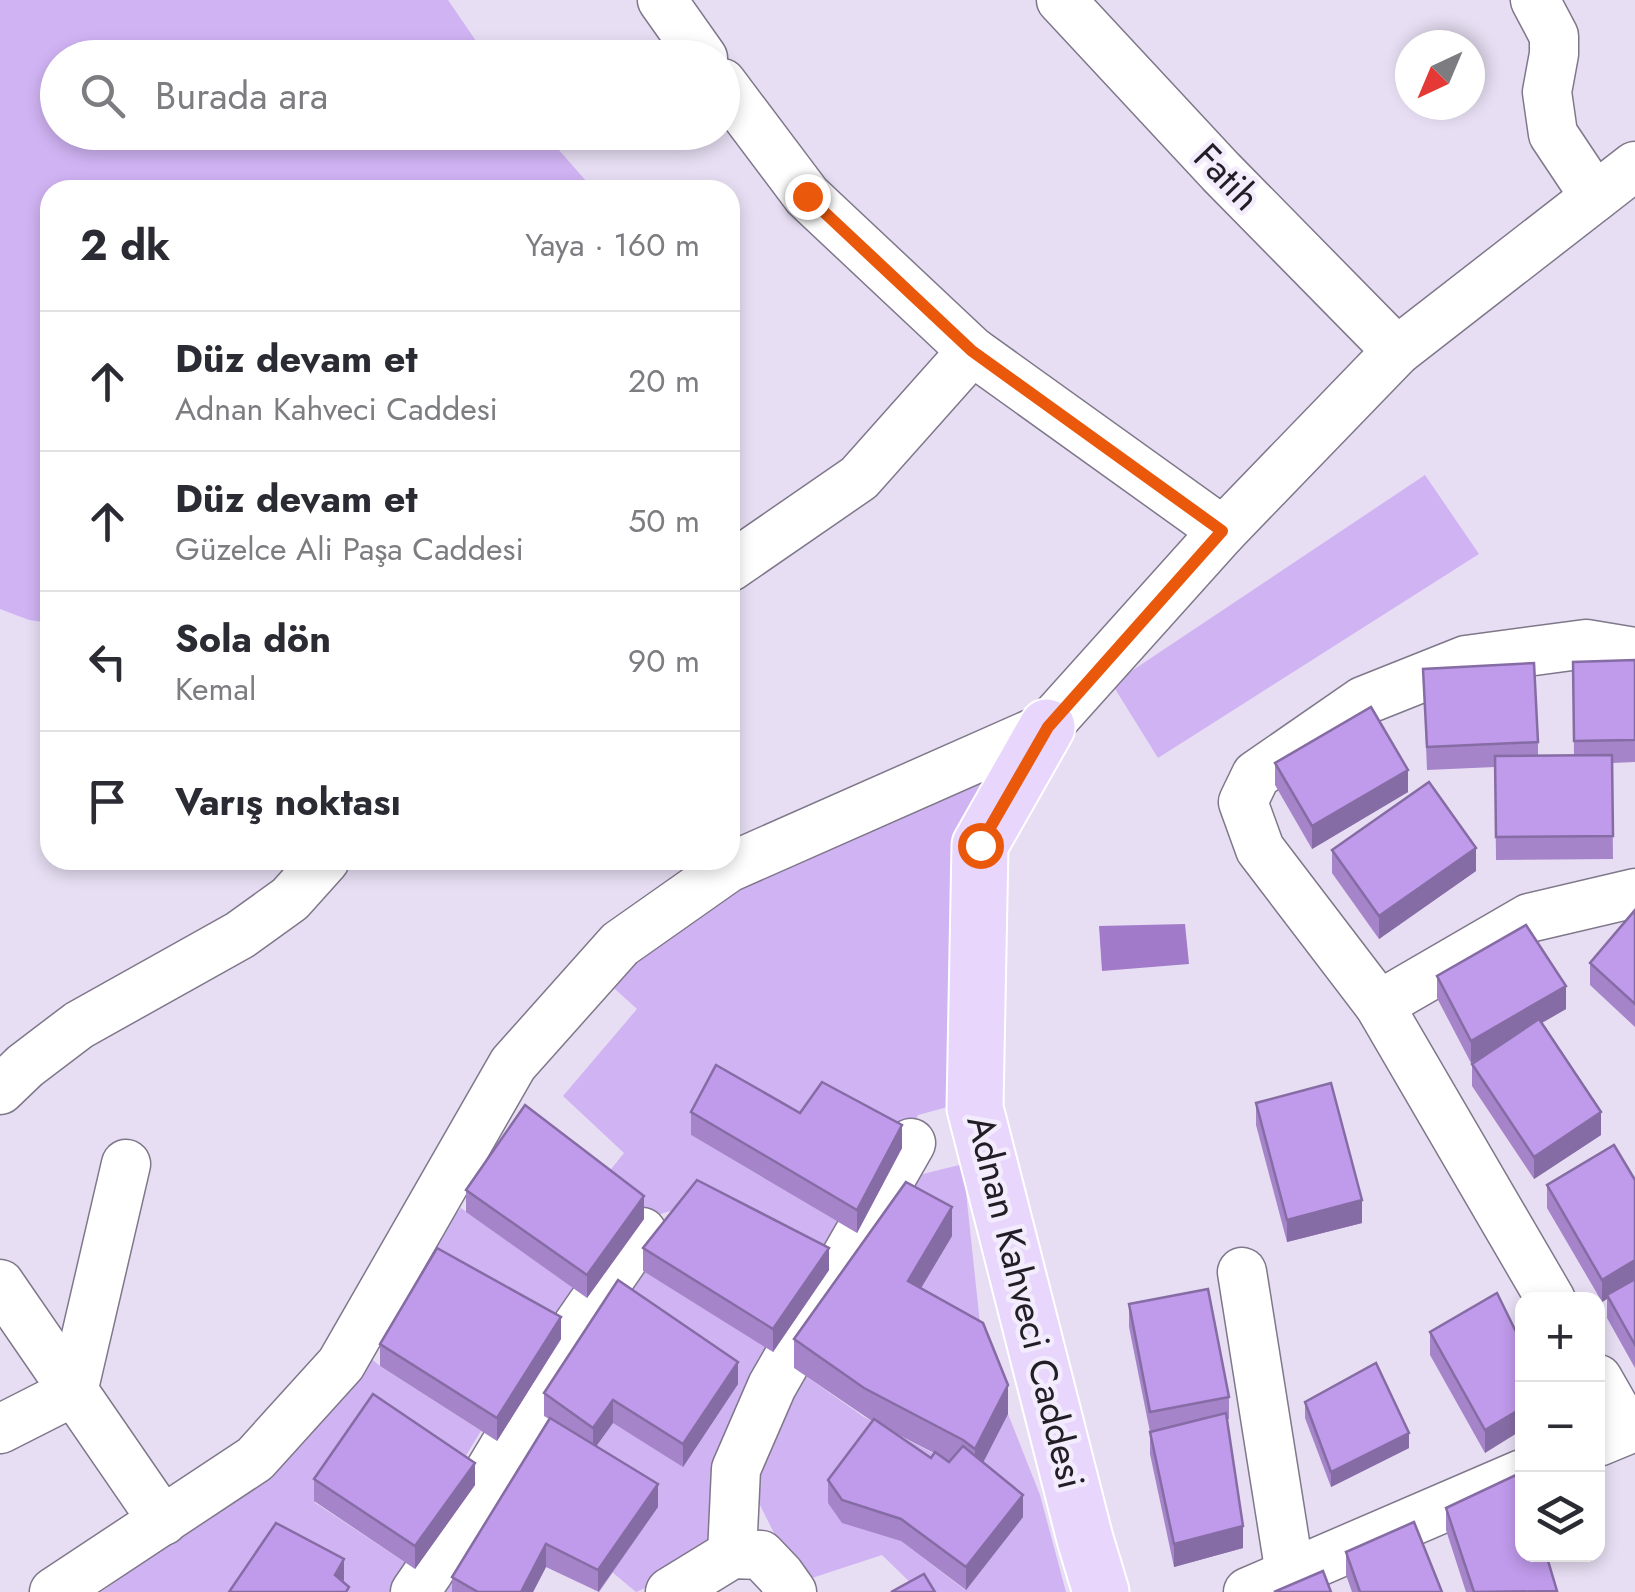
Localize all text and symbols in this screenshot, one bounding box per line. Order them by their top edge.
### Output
north arrow [1395,30,1485,120]
search box [40,40,740,150]
icon: search [75,68,130,123]
text: Burada ara [155,68,328,123]
street label: Fatih [1181,131,1273,223]
route end [785,174,831,220]
text: 2 dk [80,215,170,276]
text: Yaya · 160 m [525,222,700,268]
text: Düz devam et [175,331,418,386]
icon: ahead [80,354,135,409]
text: 20 m [628,358,700,404]
text: Adnan Kahveci Caddesi [175,386,498,432]
text: Düz devam et [175,471,418,526]
icon: ahead [80,494,135,549]
text: 50 m [628,498,700,544]
text: Güzelce Ali Paşa Caddesi [175,526,524,572]
text: Sola dön [175,611,331,666]
icon: left [80,634,135,689]
text: 90 m [628,638,700,684]
text: Kemal [175,666,256,712]
icon: arrive [80,774,135,829]
text: Varış noktası [175,774,401,829]
route start [958,823,1004,869]
street label: Adnan Kahveci Caddesi [953,1109,1100,1495]
map controls [1515,1292,1605,1562]
button: + [1515,1292,1605,1382]
button: − [1515,1382,1605,1472]
button: layers [1515,1472,1605,1562]

